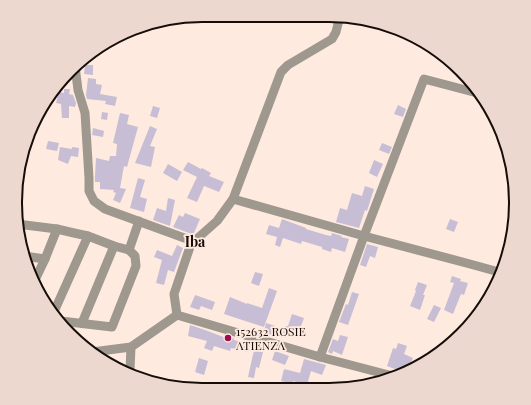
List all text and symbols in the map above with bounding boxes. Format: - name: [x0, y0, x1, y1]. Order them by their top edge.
- district label: Iba: [185, 232, 206, 251]
- place label: 152632 ROSIE ATIENZA: [235, 323, 306, 353]
- marker: 152632 ROSIE ATIENZA: [223, 333, 233, 343]

